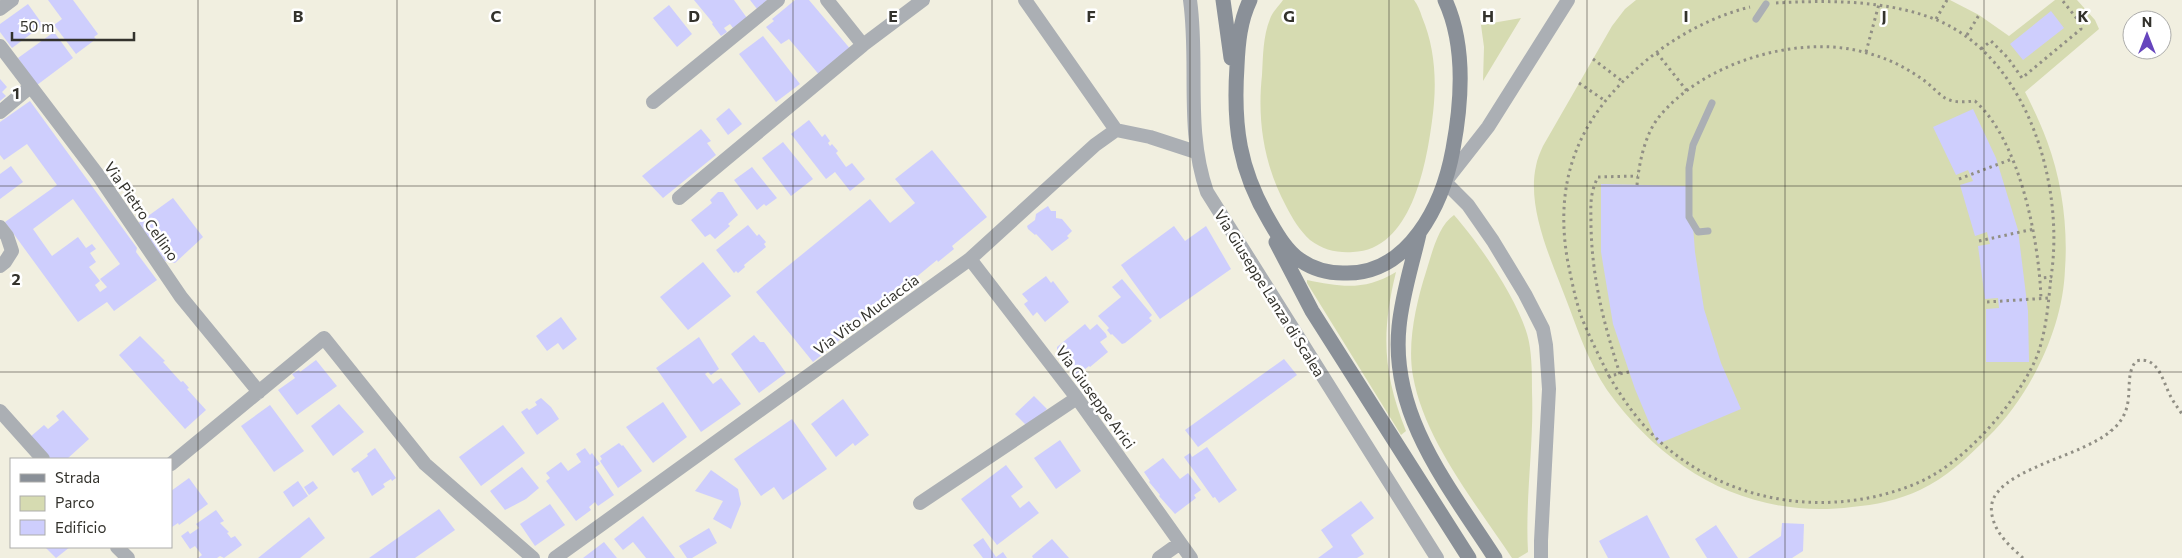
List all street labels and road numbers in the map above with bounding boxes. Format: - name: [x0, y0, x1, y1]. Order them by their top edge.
- street label: Via Pietro Cellino: [101, 158, 183, 264]
- street label: Via Giuseppe Lanza di Scalea: [1211, 206, 1329, 380]
- street label: Via Vito Muciaccia: [810, 270, 922, 358]
- street label: Via Giuseppe Arici: [1053, 342, 1139, 452]

